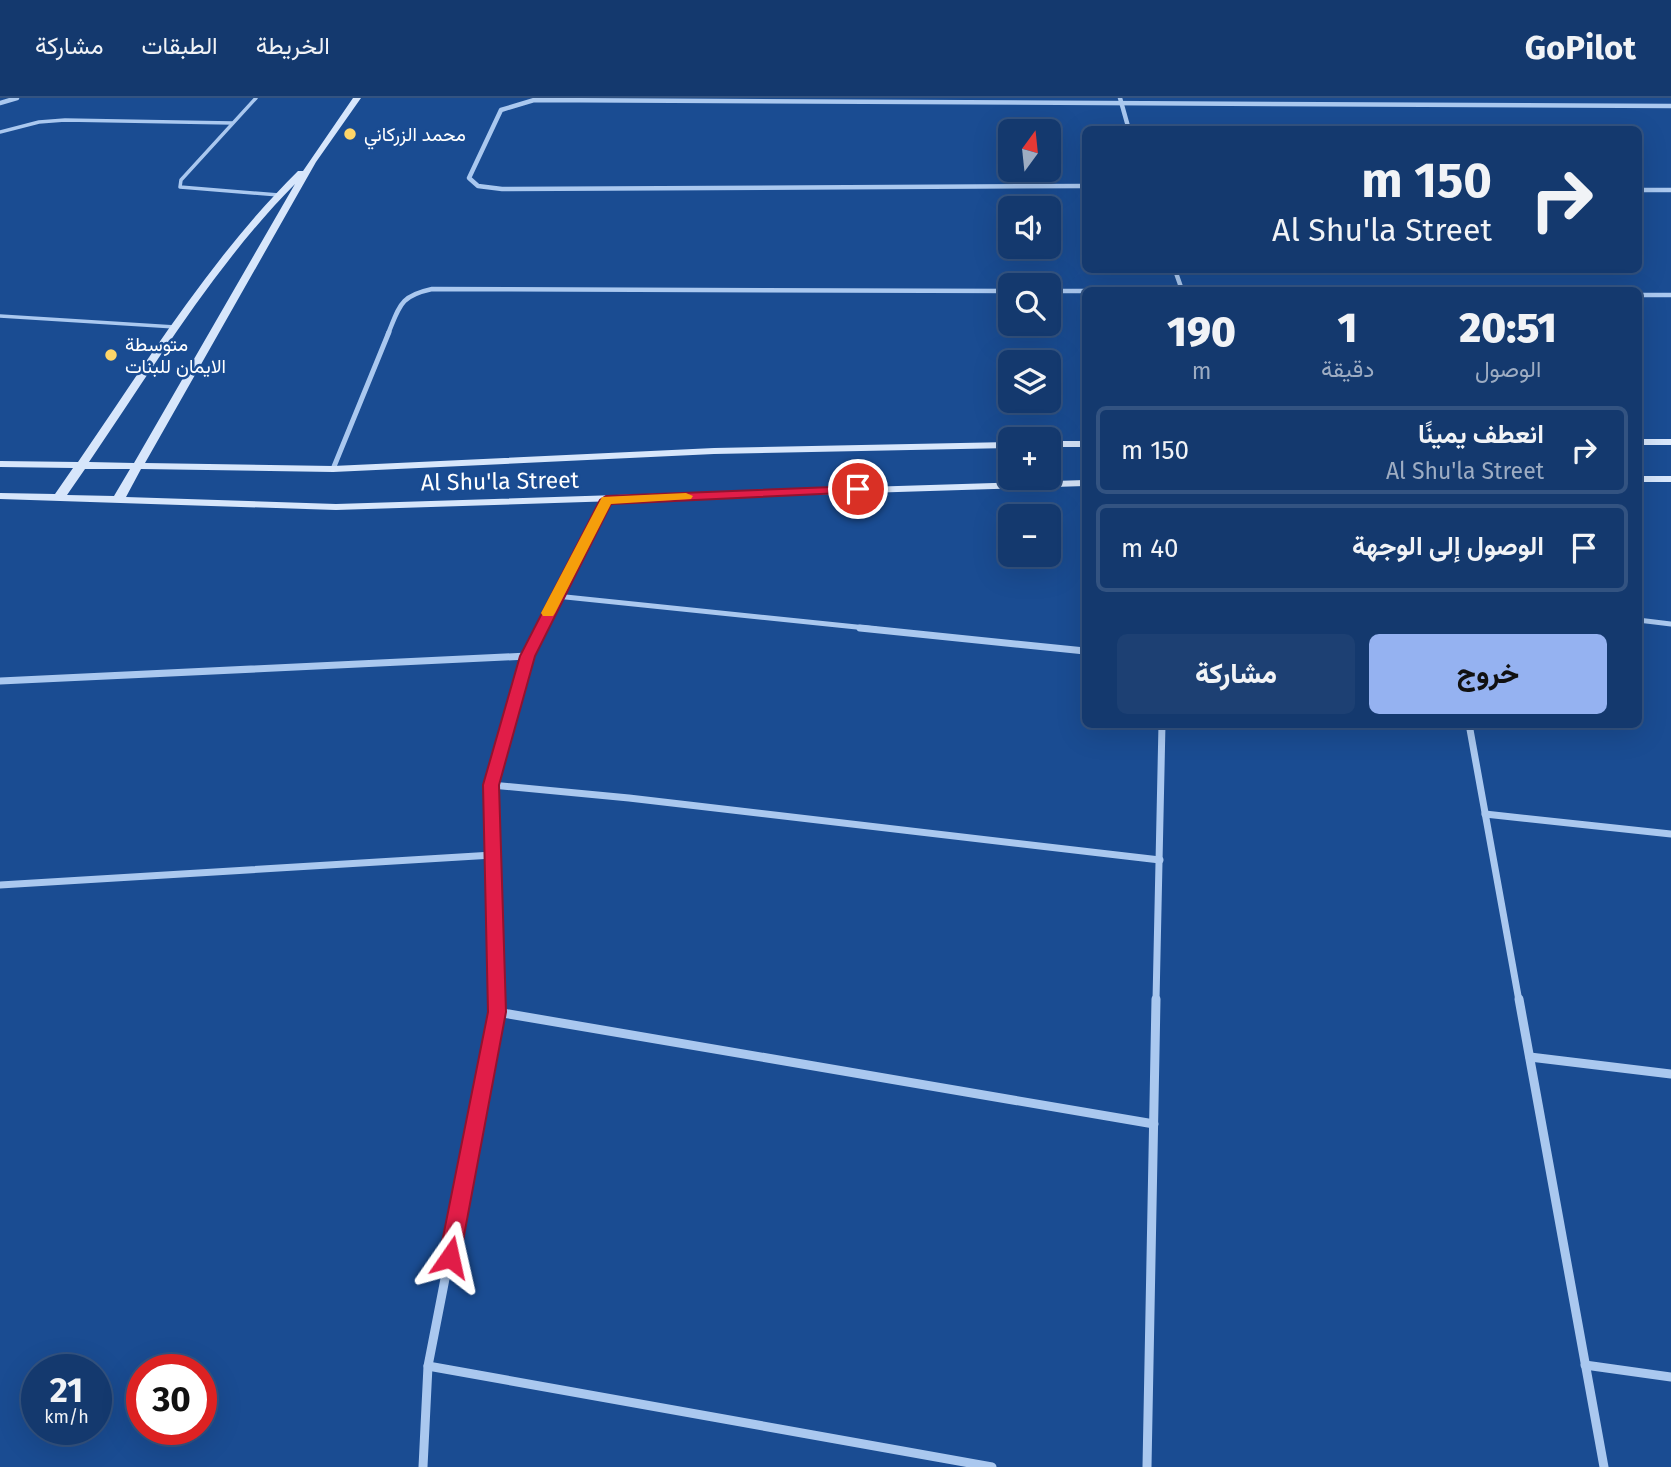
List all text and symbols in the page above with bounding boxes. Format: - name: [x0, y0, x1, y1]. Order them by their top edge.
- text: GoPilot: [1525, 28, 1636, 68]
- text: مشاركة: [35, 32, 103, 60]
- text: الطبقات: [141, 32, 218, 60]
- text: الخريطة: [256, 32, 330, 60]
- north arrow: [998, 119, 1060, 182]
- map controls: [998, 119, 1061, 567]
- place label: محمد الزركاني: [364, 123, 466, 150]
- marker: محمد الزركاني: [342, 126, 358, 142]
- text: 150 m: [1361, 151, 1492, 210]
- icon: right: [1516, 154, 1607, 245]
- button: sound: [998, 196, 1061, 259]
- text: Al Shu'la Street: [1272, 211, 1492, 249]
- button: search: [998, 273, 1061, 336]
- text: 1: [1338, 303, 1357, 353]
- text: 20:51: [1459, 303, 1557, 353]
- text: 190: [1167, 307, 1236, 357]
- place label: متوسطة الايمان للبنات: [125, 333, 226, 378]
- marker: متوسطة الايمان للبنات: [103, 347, 119, 363]
- button: layers: [998, 350, 1061, 413]
- text: دقيقة: [1321, 355, 1374, 383]
- text: الوصول: [1475, 355, 1541, 383]
- text: m: [1192, 357, 1211, 385]
- text: انعطف يمينًا: [1418, 419, 1544, 450]
- button: +: [998, 427, 1061, 490]
- icon: right: [1565, 431, 1603, 469]
- text: 150 m: [1121, 435, 1189, 466]
- text: Al Shu'la Street: [1386, 457, 1544, 485]
- pin: [828, 459, 888, 519]
- street label: Al Shu'la Street: [421, 466, 580, 496]
- icon: arrive: [839, 470, 877, 508]
- button: −: [998, 504, 1061, 567]
- icon: arrive: [1565, 529, 1603, 567]
- text: الوصول إلى الوجهة: [1352, 531, 1544, 562]
- text: 40 m: [1121, 533, 1179, 564]
- button: مشاركة: [1117, 634, 1355, 714]
- button: خروج: [1369, 634, 1607, 714]
- position arrow: [413, 1220, 487, 1294]
- speed limit sign: 30: [126, 1354, 217, 1445]
- text: 21: [50, 1369, 83, 1411]
- text: km/h: [44, 1406, 89, 1428]

